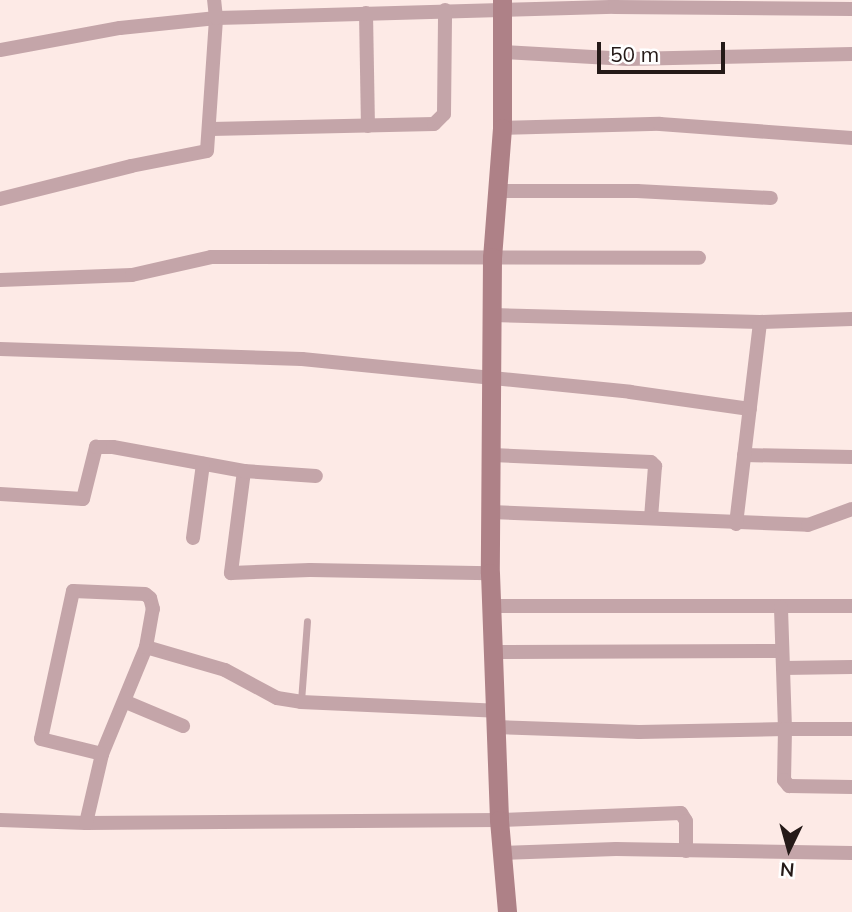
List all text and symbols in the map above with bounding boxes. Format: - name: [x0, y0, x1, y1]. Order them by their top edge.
- scale bar: [600, 28, 728, 72]
- text: 50 m: [610, 41, 659, 67]
- north arrow: [754, 814, 824, 884]
- text: N: [779, 857, 795, 883]

